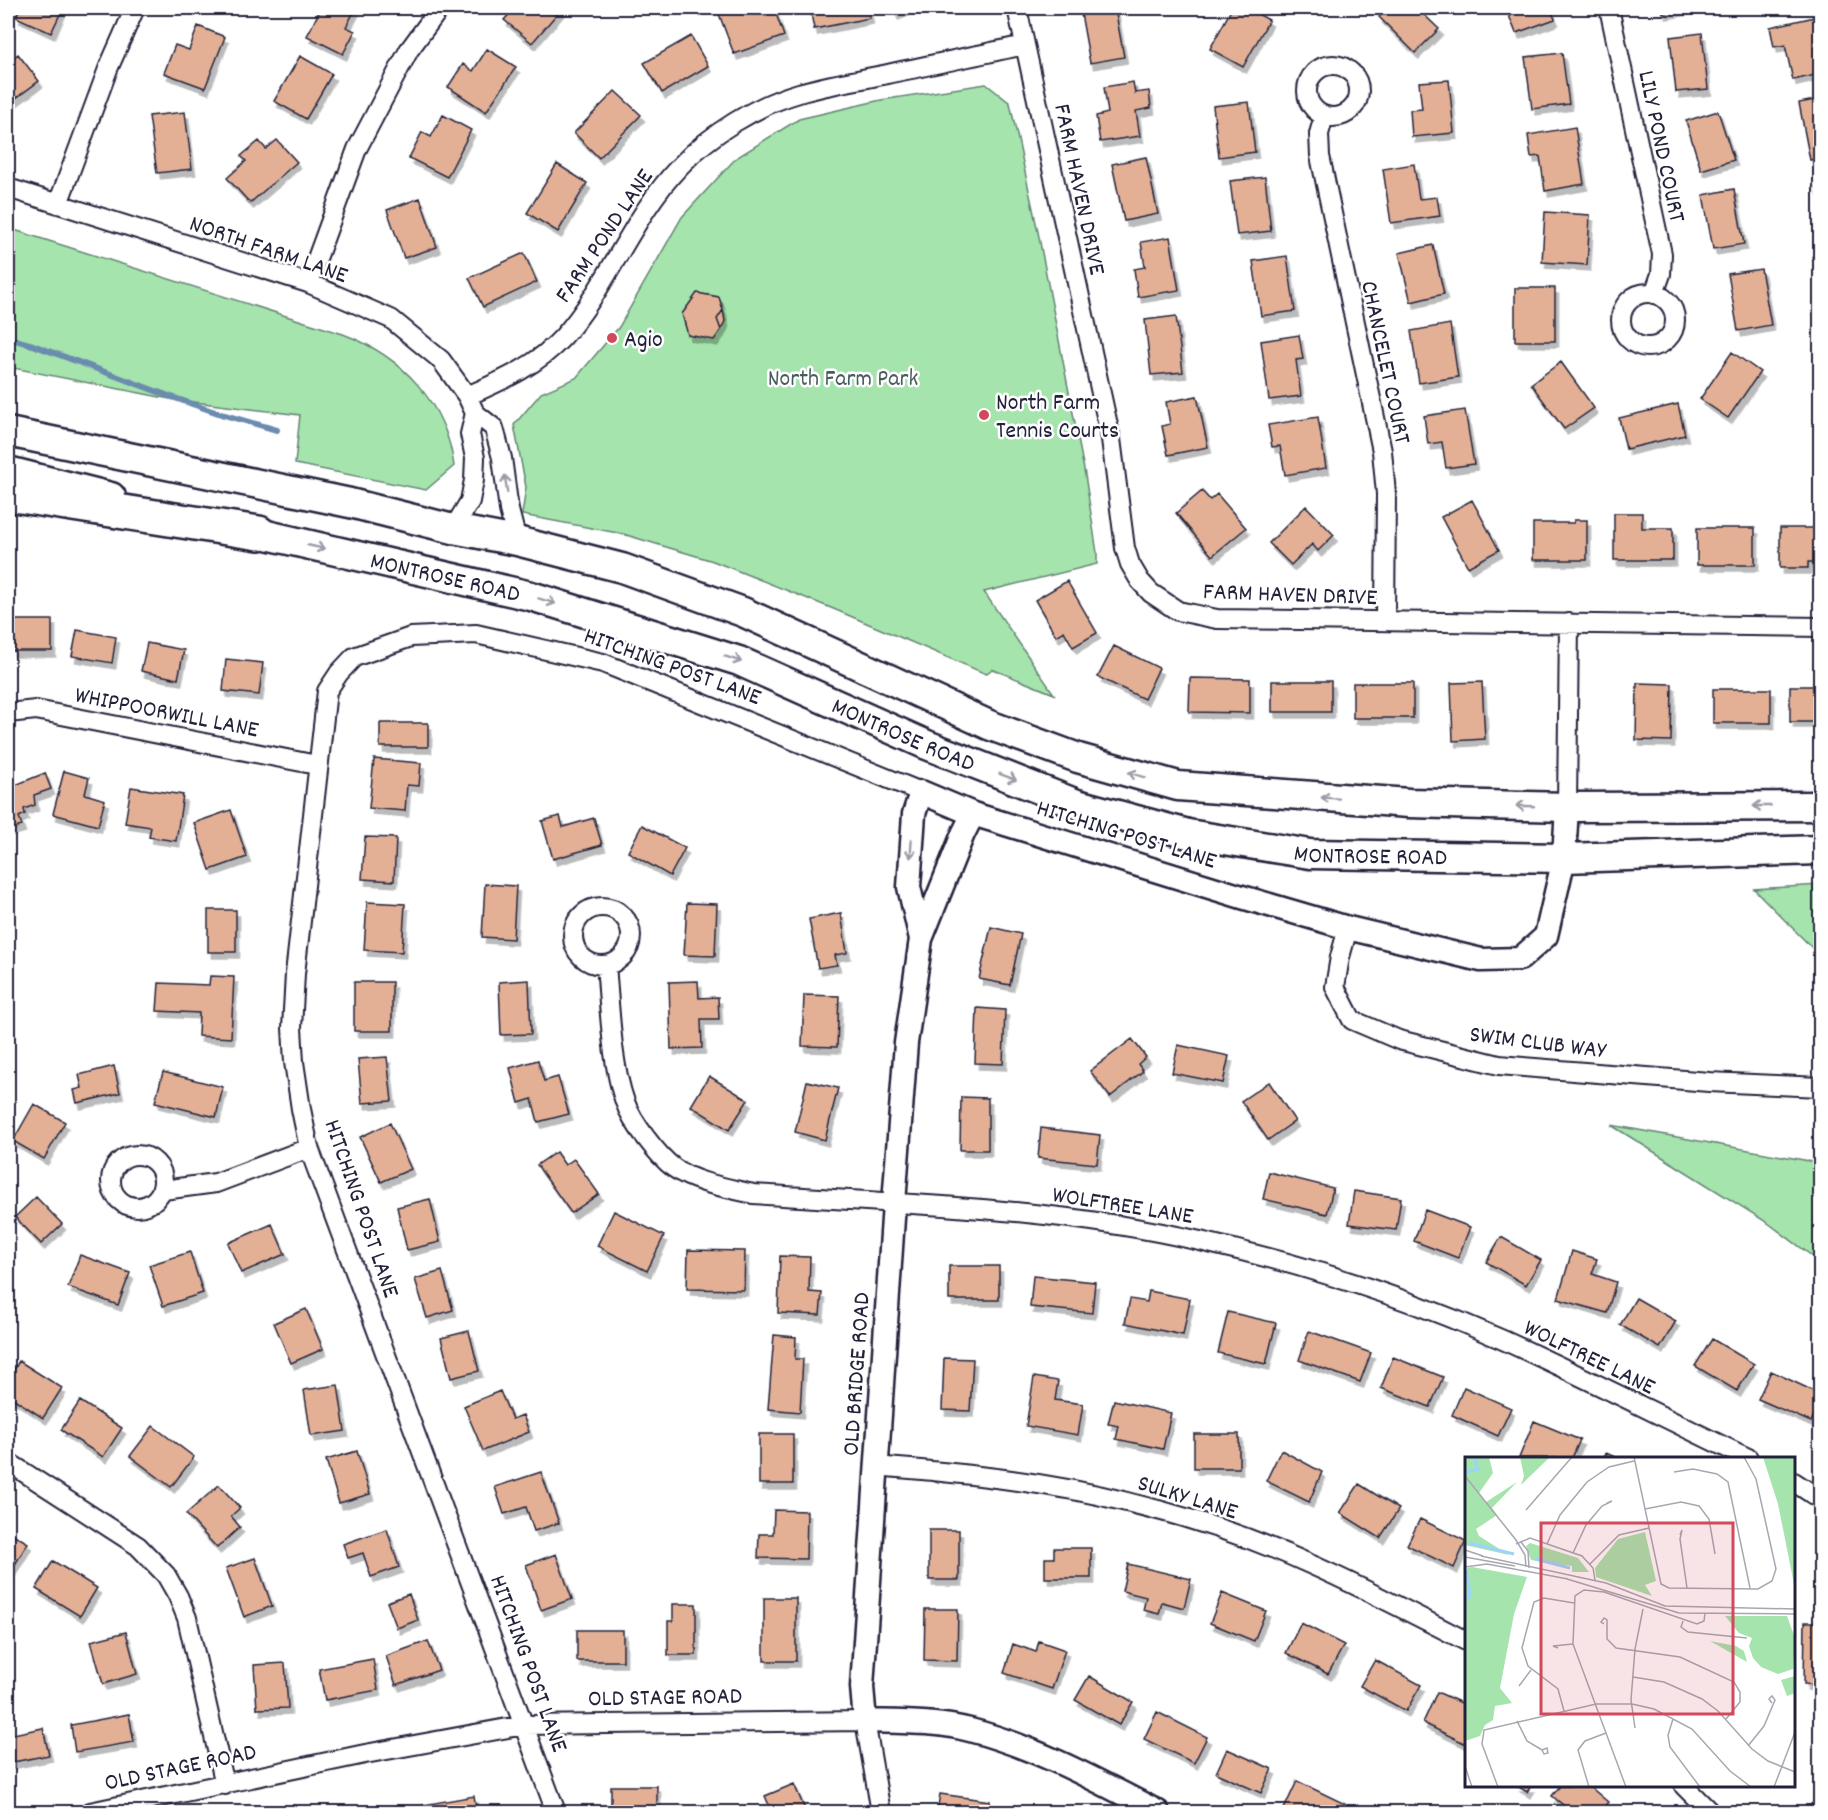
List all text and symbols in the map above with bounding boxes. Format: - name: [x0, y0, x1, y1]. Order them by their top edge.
- street label: LILY POND COURT: [1627, 68, 1693, 226]
- street label: FARM HAVEN DRIVE: [1043, 101, 1113, 278]
- street label: FARM POND LANE: [548, 163, 663, 310]
- street label: NORTH FARM LANE: [184, 208, 352, 294]
- street label: CHANCELET COURT: [1350, 278, 1418, 448]
- place label: Agio: [624, 324, 663, 358]
- marker: Agio: [605, 331, 619, 345]
- park label: North Farm Park: [768, 363, 918, 397]
- place label: North Farm Tennis Courts: [996, 387, 1119, 449]
- marker: North Farm Tennis Courts: [977, 408, 991, 422]
- one-way arrow: [500, 475, 511, 495]
- one-way arrow: [306, 541, 325, 553]
- street label: MONTROSE ROAD: [367, 545, 523, 613]
- street label: FARM HAVEN DRIVE: [1202, 576, 1378, 616]
- one-way arrow: [537, 596, 556, 607]
- street label: HITCHING POST LANE: [579, 620, 765, 716]
- one-way arrow: [723, 655, 741, 666]
- street label: WHIPPOORWILL LANE: [72, 679, 261, 748]
- street label: MONTROSE ROAD: [826, 691, 979, 782]
- one-way arrow: [1128, 769, 1147, 780]
- one-way arrow: [999, 772, 1017, 783]
- street label: HITCHING POST LANE: [1032, 792, 1220, 879]
- one-way arrow: [1321, 792, 1341, 803]
- one-way arrow: [1516, 800, 1536, 812]
- one-way arrow: [1753, 800, 1773, 812]
- street label: MONTROSE ROAD: [1291, 838, 1447, 876]
- one-way arrow: [906, 839, 917, 859]
- street label: SWIM CLUB WAY: [1468, 1019, 1609, 1069]
- street label: HITCHING POST LANE: [314, 1115, 407, 1303]
- street label: WOLFTREE LANE: [1050, 1179, 1196, 1235]
- street label: OLD BRIDGE ROAD: [835, 1291, 881, 1457]
- street label: WOLFTREE LANE: [1517, 1312, 1660, 1405]
- inset map: [1465, 1457, 1795, 1787]
- street label: SULKY LANE: [1133, 1468, 1241, 1530]
- street label: HITCHING POST LANE: [479, 1571, 575, 1758]
- street label: OLD STAGE ROAD: [588, 1681, 742, 1717]
- street label: OLD STAGE ROAD: [102, 1736, 260, 1802]

